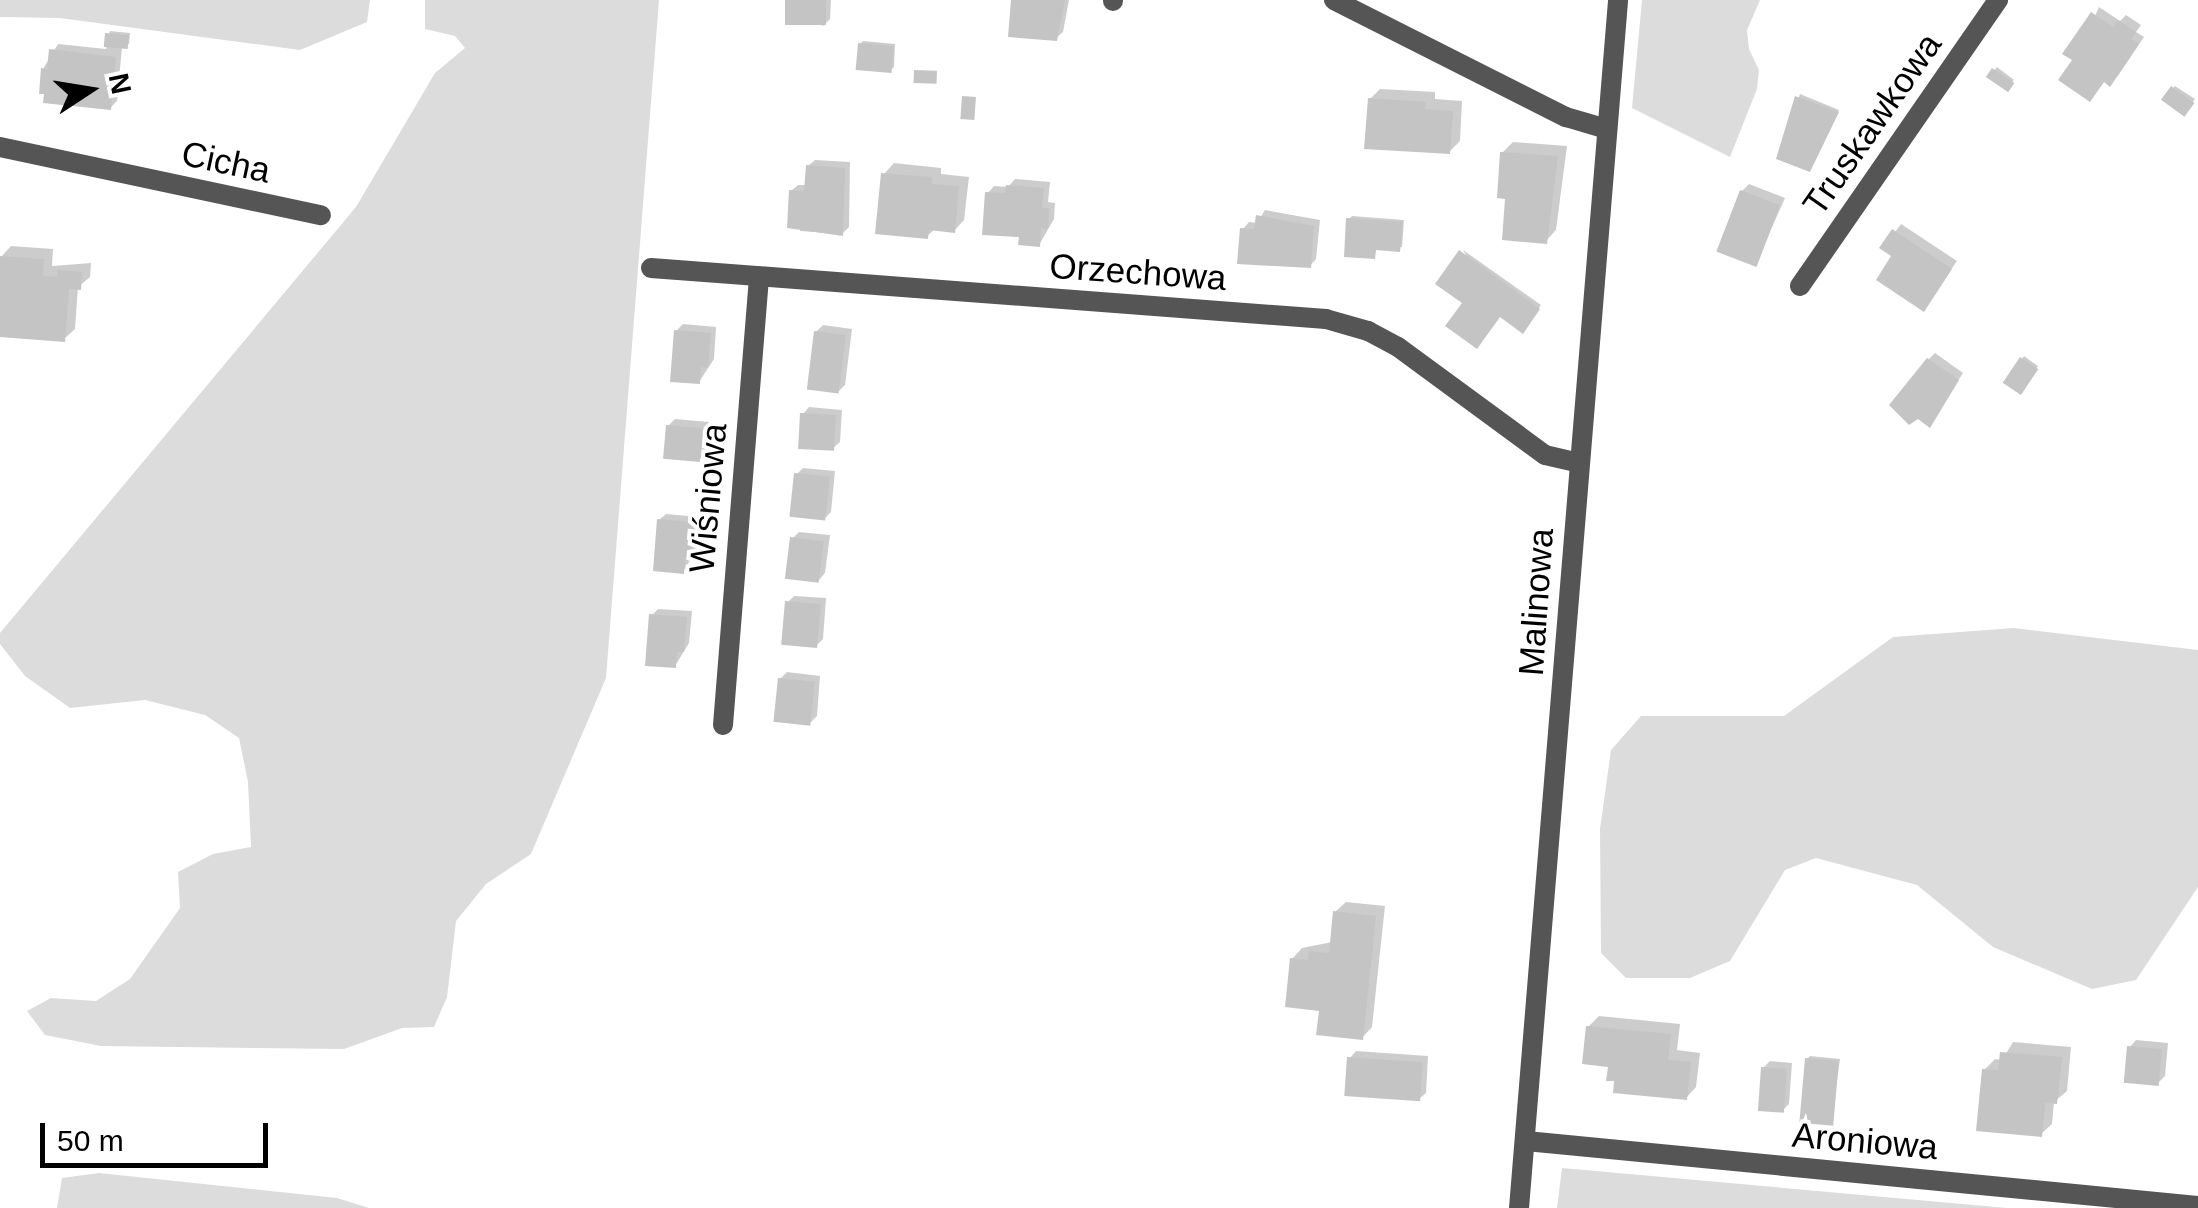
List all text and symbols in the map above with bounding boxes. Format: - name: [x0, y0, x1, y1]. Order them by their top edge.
- street label: Truskawkowa: [1794, 25, 1950, 223]
- north arrow: [40, 40, 140, 140]
- text: N: [103, 71, 137, 97]
- street label: Cicha: [178, 132, 274, 192]
- street label: Orzechowa: [1048, 245, 1228, 299]
- street label: Wiśniowa: [681, 422, 735, 574]
- street label: Malinowa: [1510, 527, 1562, 677]
- scale bar: [45, 1103, 272, 1165]
- street label: Aroniowa: [1790, 1114, 1940, 1168]
- text: 50 m: [57, 1124, 124, 1157]

